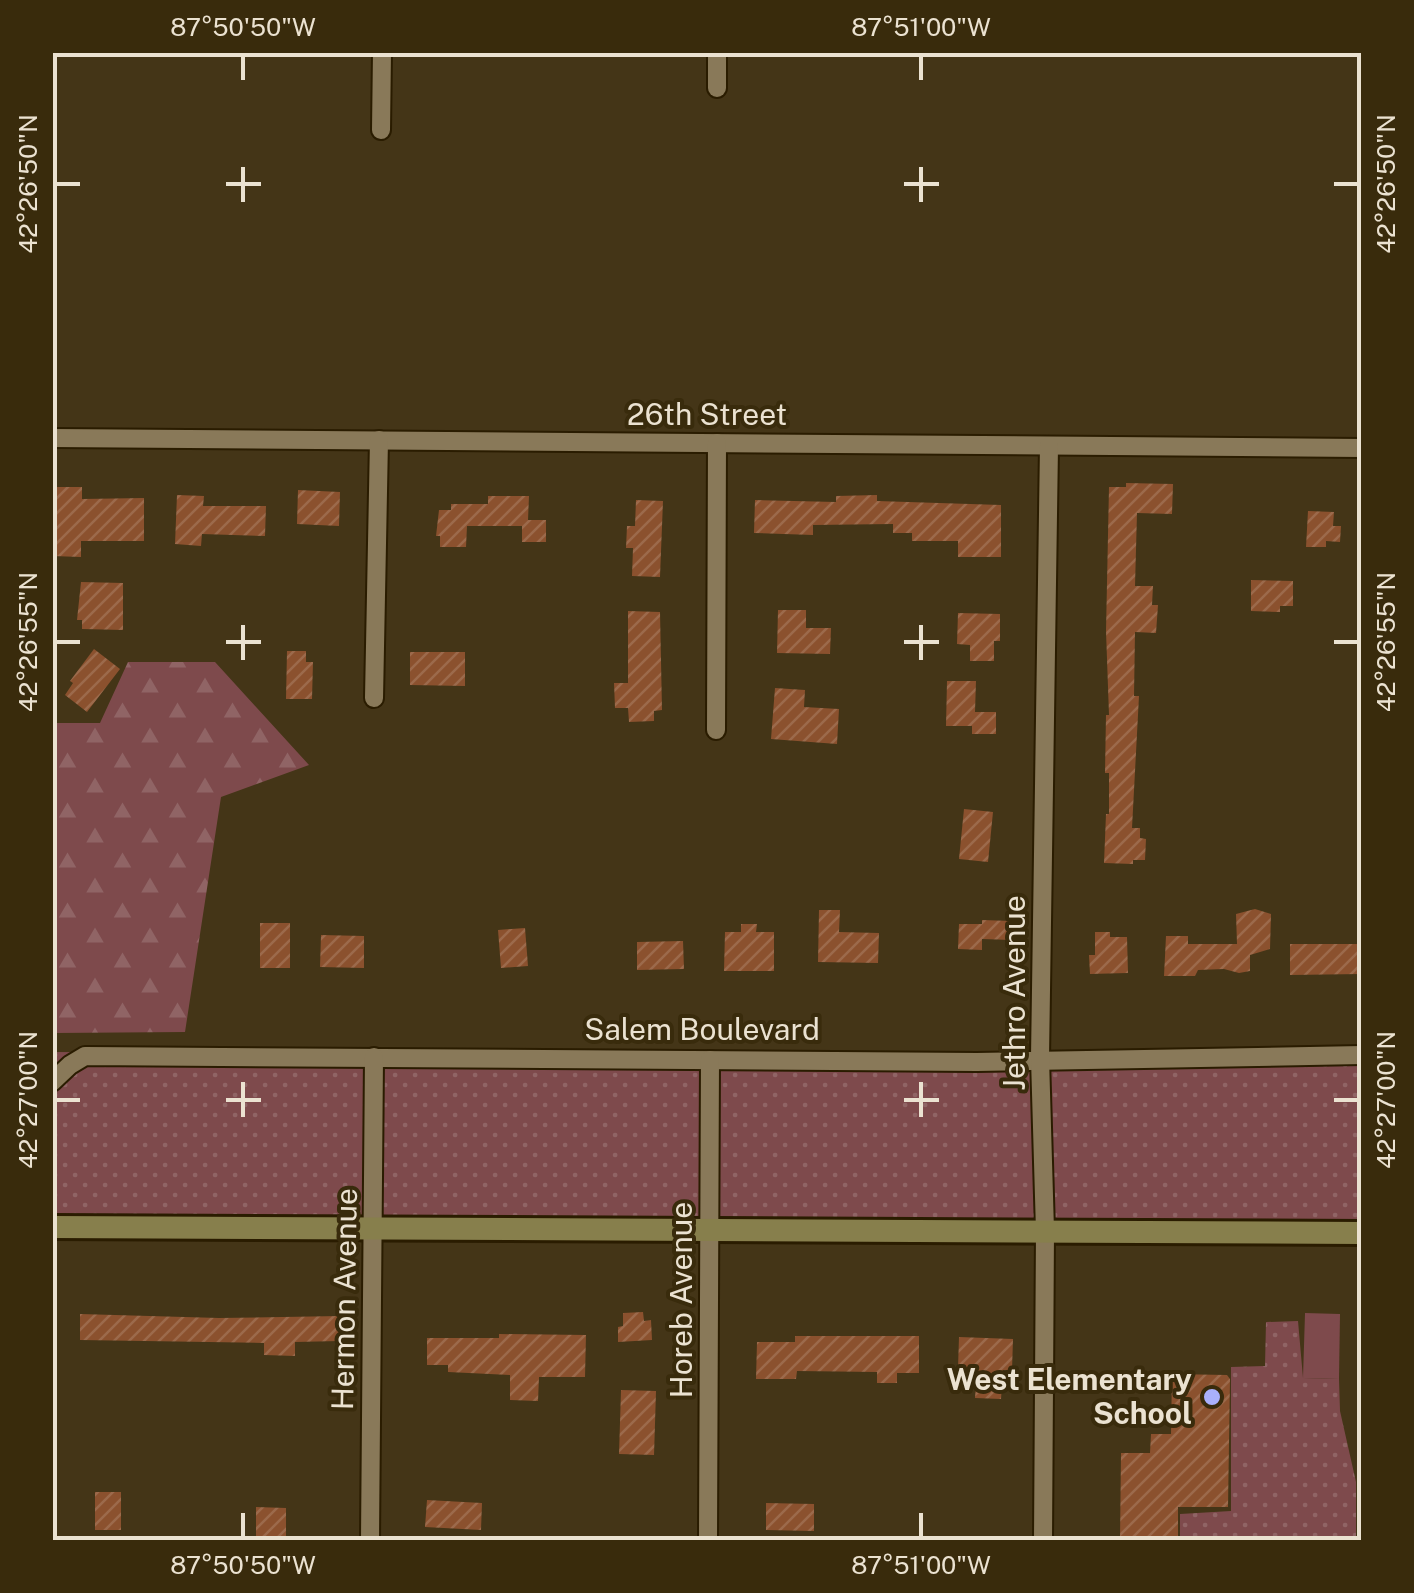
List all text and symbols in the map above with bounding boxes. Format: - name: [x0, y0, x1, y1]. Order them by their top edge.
- text: 87°50'50"W: [170, 12, 316, 42]
- text: 87°51'00"W: [851, 12, 991, 42]
- text: 42°26'50"N: [13, 114, 43, 254]
- text: 42°26'50"N: [1371, 114, 1401, 254]
- street label: 26th Street: [627, 396, 787, 432]
- text: 42°26'55"N: [13, 572, 43, 712]
- text: 42°26'55"N: [1371, 572, 1401, 712]
- street label: Jethro Avenue: [996, 895, 1032, 1091]
- street label: Salem Boulevard: [584, 1011, 820, 1047]
- text: 42°27'00"N: [13, 1031, 43, 1169]
- text: 42°27'00"N: [1371, 1031, 1401, 1169]
- street label: Hermon Avenue: [324, 1188, 364, 1410]
- street label: Horeb Avenue: [663, 1202, 699, 1398]
- place label: West Elementary School: [947, 1361, 1192, 1431]
- marker: West Elementary School: [1201, 1386, 1223, 1408]
- text: 87°50'50"W: [170, 1550, 316, 1580]
- text: 87°51'00"W: [851, 1550, 991, 1580]

